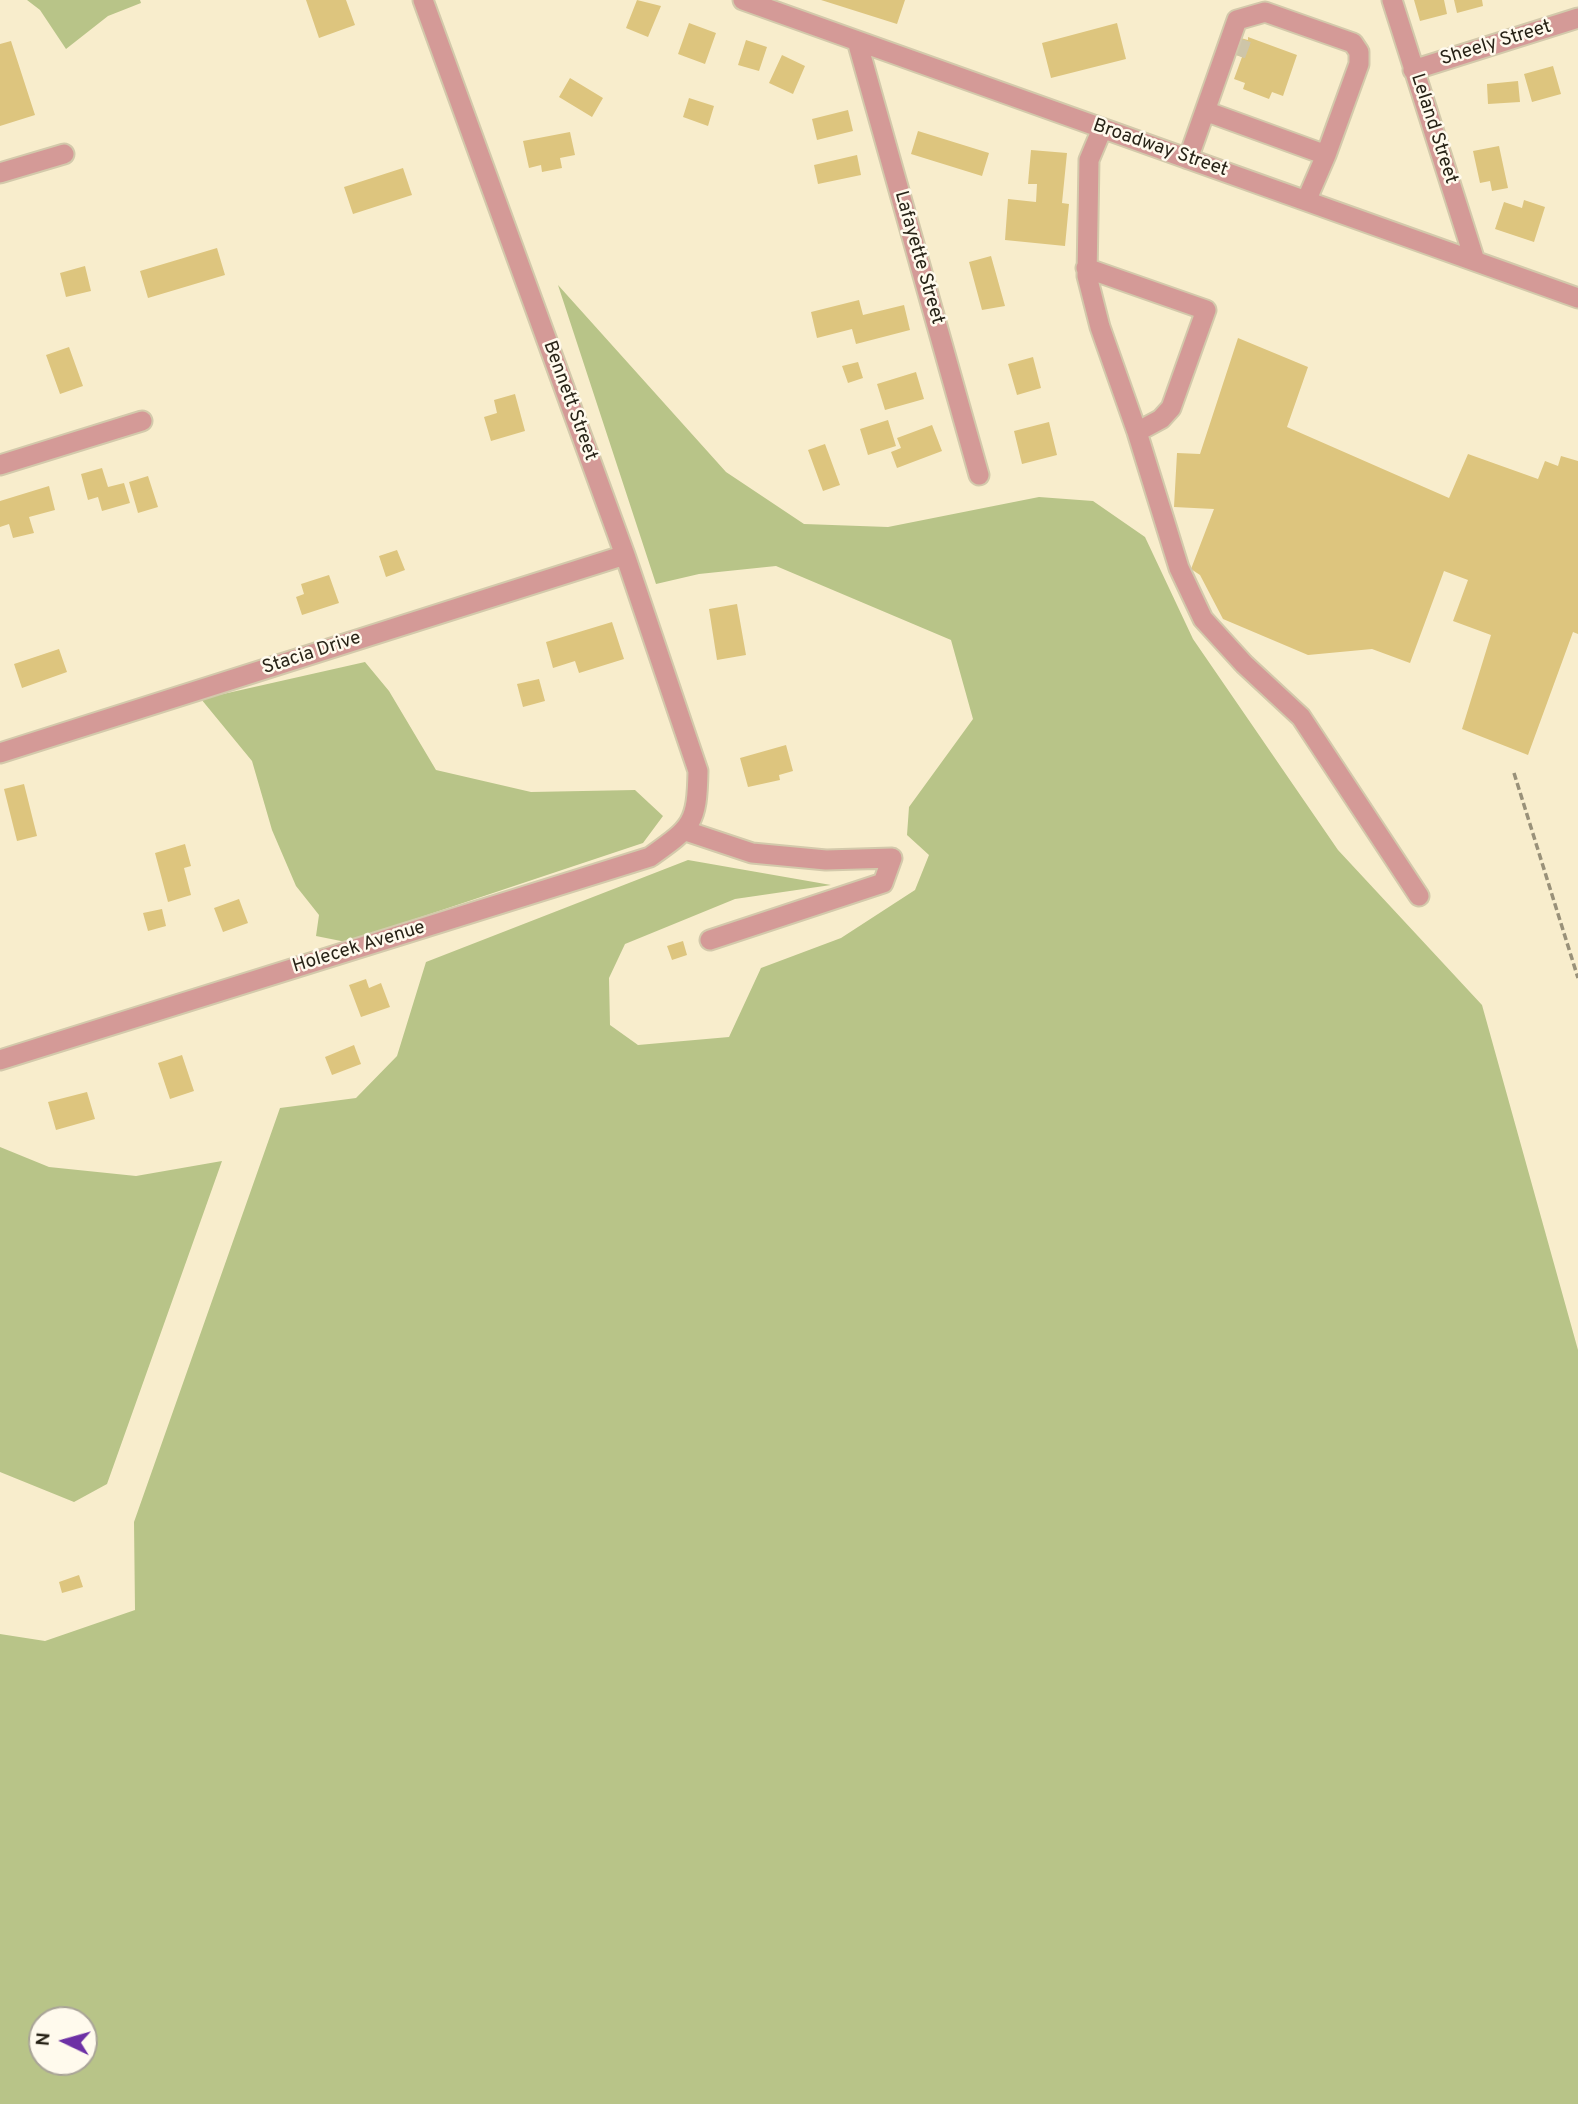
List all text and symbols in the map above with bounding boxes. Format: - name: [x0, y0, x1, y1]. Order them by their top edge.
- street label: Sheely Street: [1438, 16, 1554, 72]
- street label: Leland Street: [1404, 71, 1462, 187]
- street label: Broadway Street: [1089, 115, 1231, 183]
- street label: Lafayette Street: [888, 189, 948, 327]
- street label: Bennett Street: [537, 338, 601, 464]
- street label: Stacia Drive: [260, 627, 364, 681]
- street label: Holecek Avenue: [290, 917, 428, 979]
- north arrow: [28, 2006, 98, 2076]
- text: N: [32, 2031, 57, 2047]

